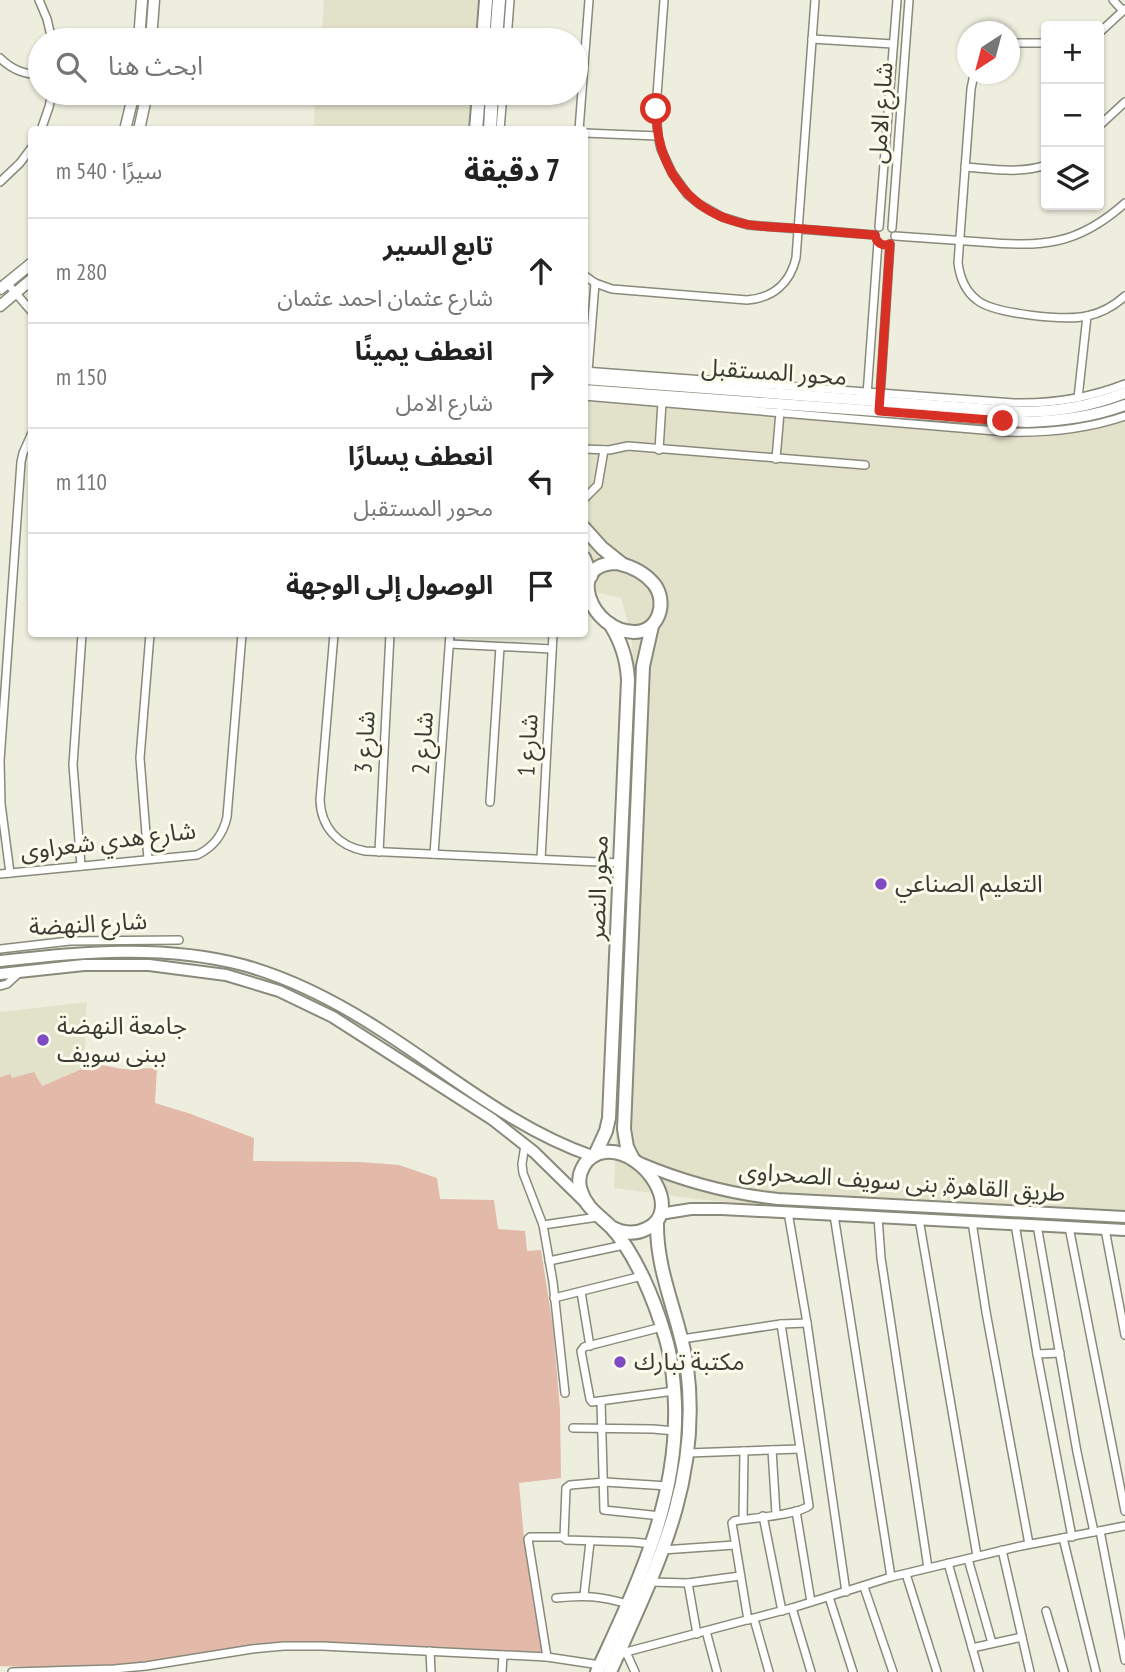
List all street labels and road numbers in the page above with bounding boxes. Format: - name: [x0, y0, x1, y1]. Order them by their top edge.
- street label: شارع الامل: [861, 61, 902, 165]
- street label: محور المستقبل: [700, 351, 848, 392]
- street label: شارع 3: [347, 710, 384, 774]
- street label: شارع 2: [405, 711, 442, 775]
- street label: شارع 1: [510, 713, 547, 777]
- street label: شارع هدي شعراوى: [18, 814, 198, 870]
- street label: محور النصر: [580, 835, 615, 942]
- street label: شارع النهضة: [28, 905, 148, 944]
- street label: طريق القاهرة, بنى سويف الصحراوى: [738, 1155, 1066, 1208]

